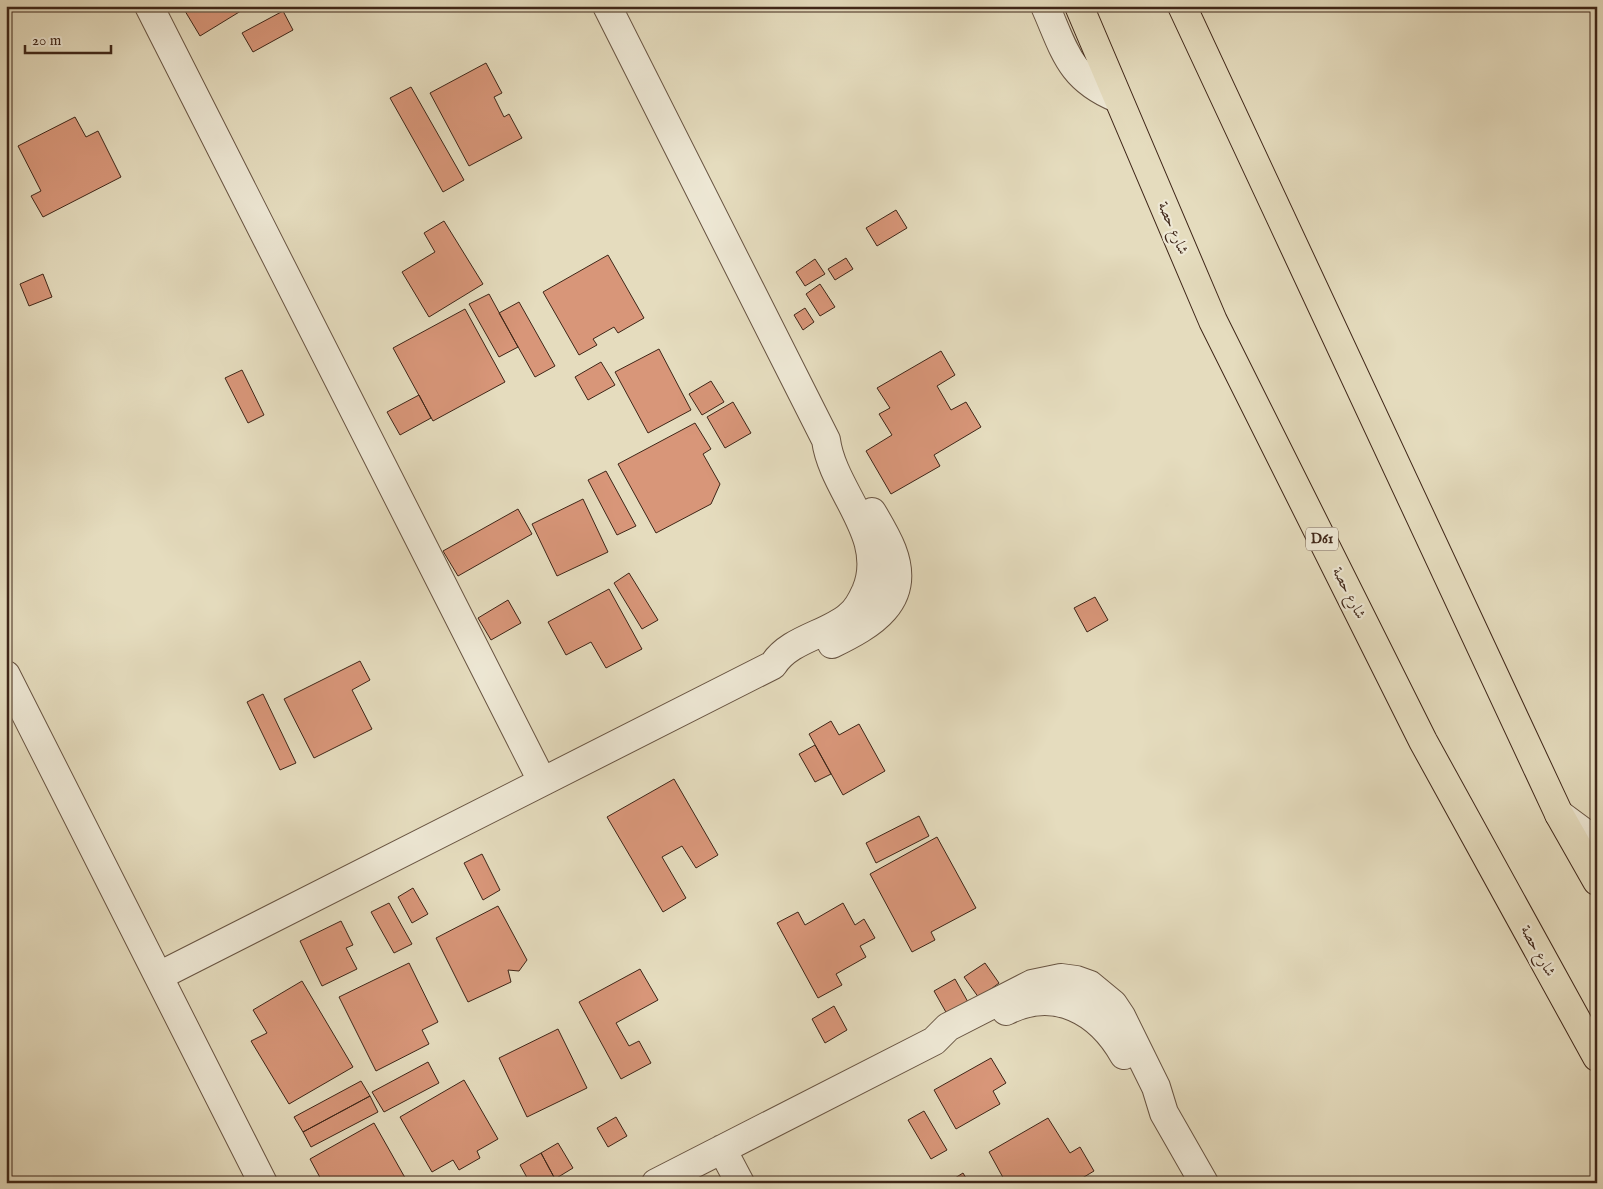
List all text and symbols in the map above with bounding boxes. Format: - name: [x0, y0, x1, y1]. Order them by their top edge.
- scale bar: [25, 22, 111, 54]
- text: 20 m: [32, 31, 62, 50]
- street label: شارع حصة: [1151, 199, 1193, 259]
- road number: D61: [1306, 528, 1338, 550]
- street label: شارع حصة: [1325, 564, 1370, 623]
- street label: شارع حصة: [1514, 922, 1560, 981]

